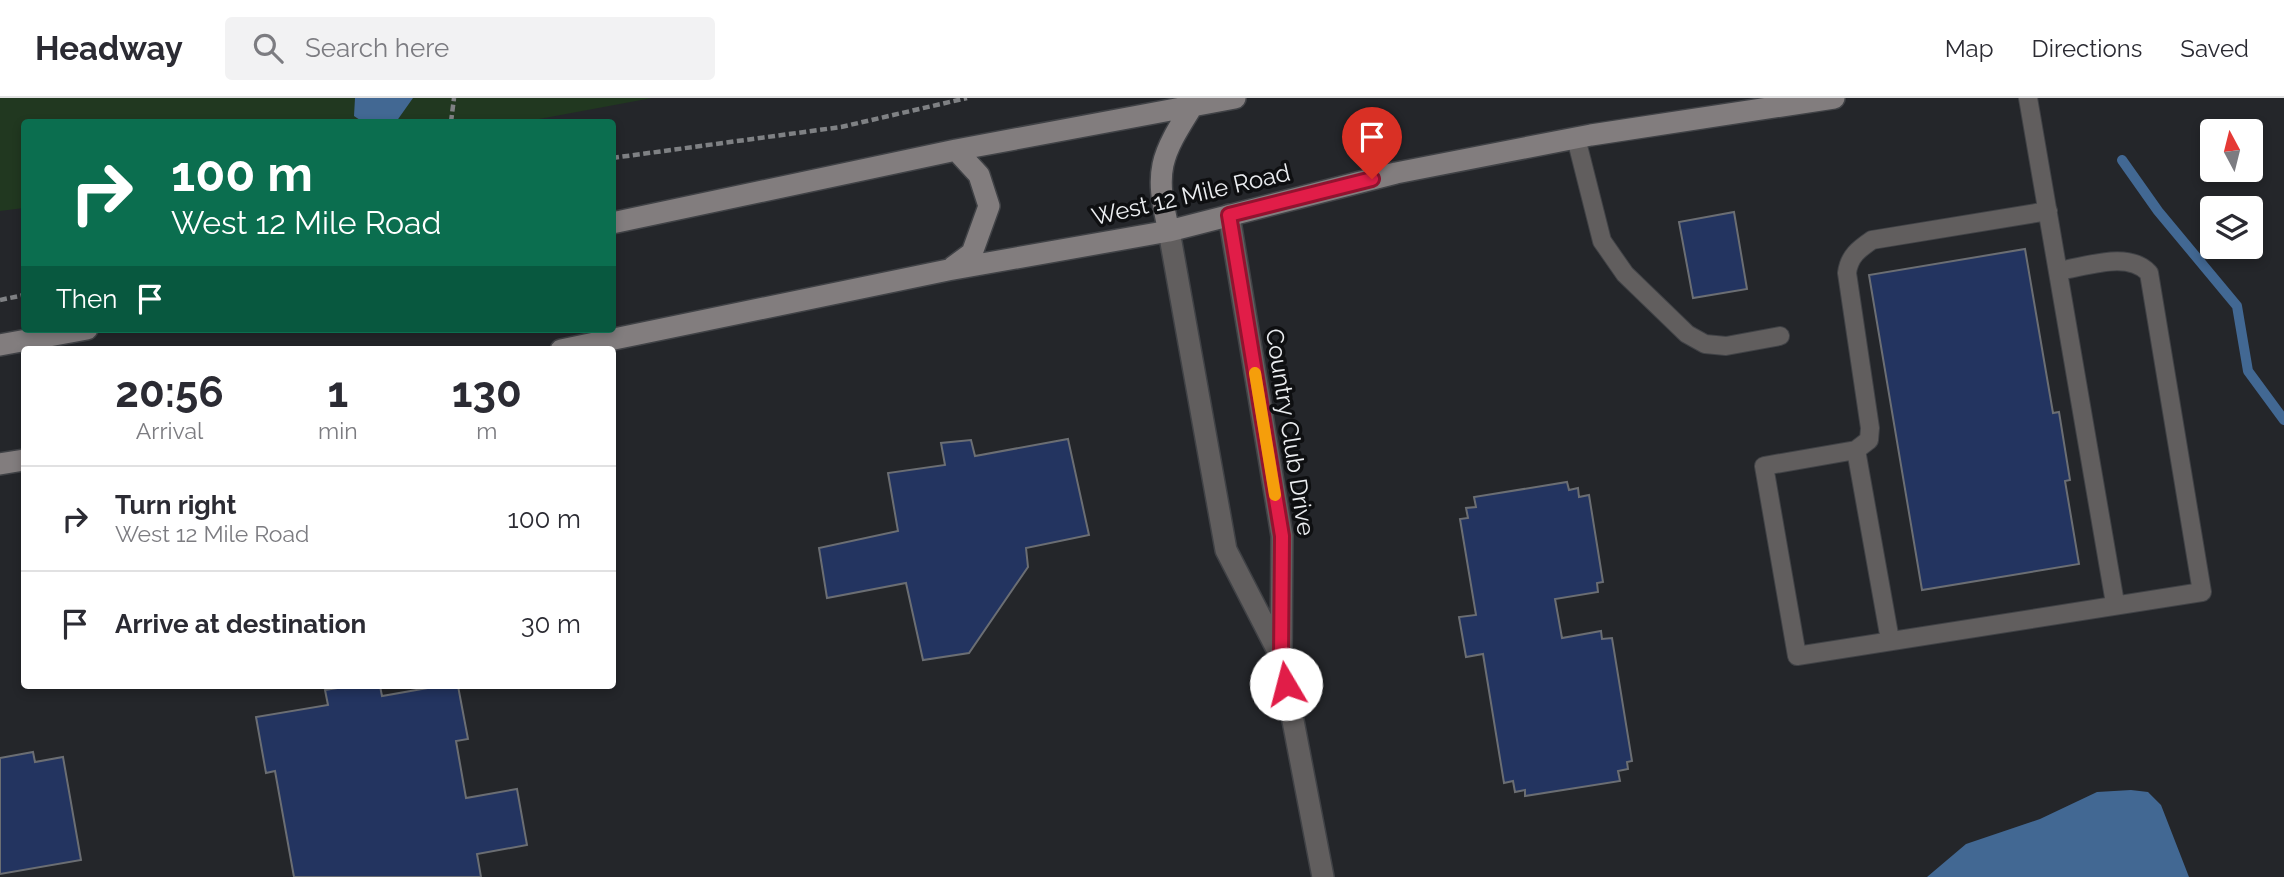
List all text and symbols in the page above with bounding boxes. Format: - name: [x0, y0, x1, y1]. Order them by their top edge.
- search box: [225, 17, 715, 80]
- text: Headway: [35, 29, 183, 68]
- icon: search: [249, 29, 287, 67]
- text: Search here: [305, 33, 449, 63]
- text: Map: [1945, 34, 1994, 63]
- text: Directions: [2032, 34, 2142, 63]
- text: Saved: [2180, 34, 2249, 63]
- pin: [1342, 107, 1402, 179]
- icon: arrive: [1353, 118, 1391, 156]
- north arrow: [2200, 119, 2263, 182]
- map controls: [2200, 119, 2263, 259]
- text: 100 m: [171, 145, 313, 202]
- icon: right: [56, 147, 147, 238]
- street label: West 12 Mile Road: [1089, 158, 1293, 231]
- button: layers: [2200, 196, 2263, 259]
- text: West 12 Mile Road: [171, 204, 441, 241]
- icon: arrive: [131, 280, 169, 318]
- text: Then: [56, 284, 117, 314]
- street label: Country Club Drive: [1260, 326, 1321, 538]
- text: 20:56: [115, 368, 224, 417]
- text: 1: [327, 368, 348, 417]
- text: 130: [452, 368, 522, 417]
- text: Arrival: [136, 417, 203, 444]
- text: min: [318, 417, 358, 444]
- text: m: [476, 417, 497, 444]
- text: Turn right: [115, 490, 236, 520]
- icon: right: [56, 500, 94, 538]
- text: 100 m: [508, 504, 581, 534]
- text: West 12 Mile Road: [115, 520, 309, 547]
- icon: arrive: [56, 605, 94, 643]
- text: Arrive at destination: [115, 609, 366, 639]
- text: 30 m: [521, 609, 581, 639]
- position arrow: [1249, 647, 1323, 721]

